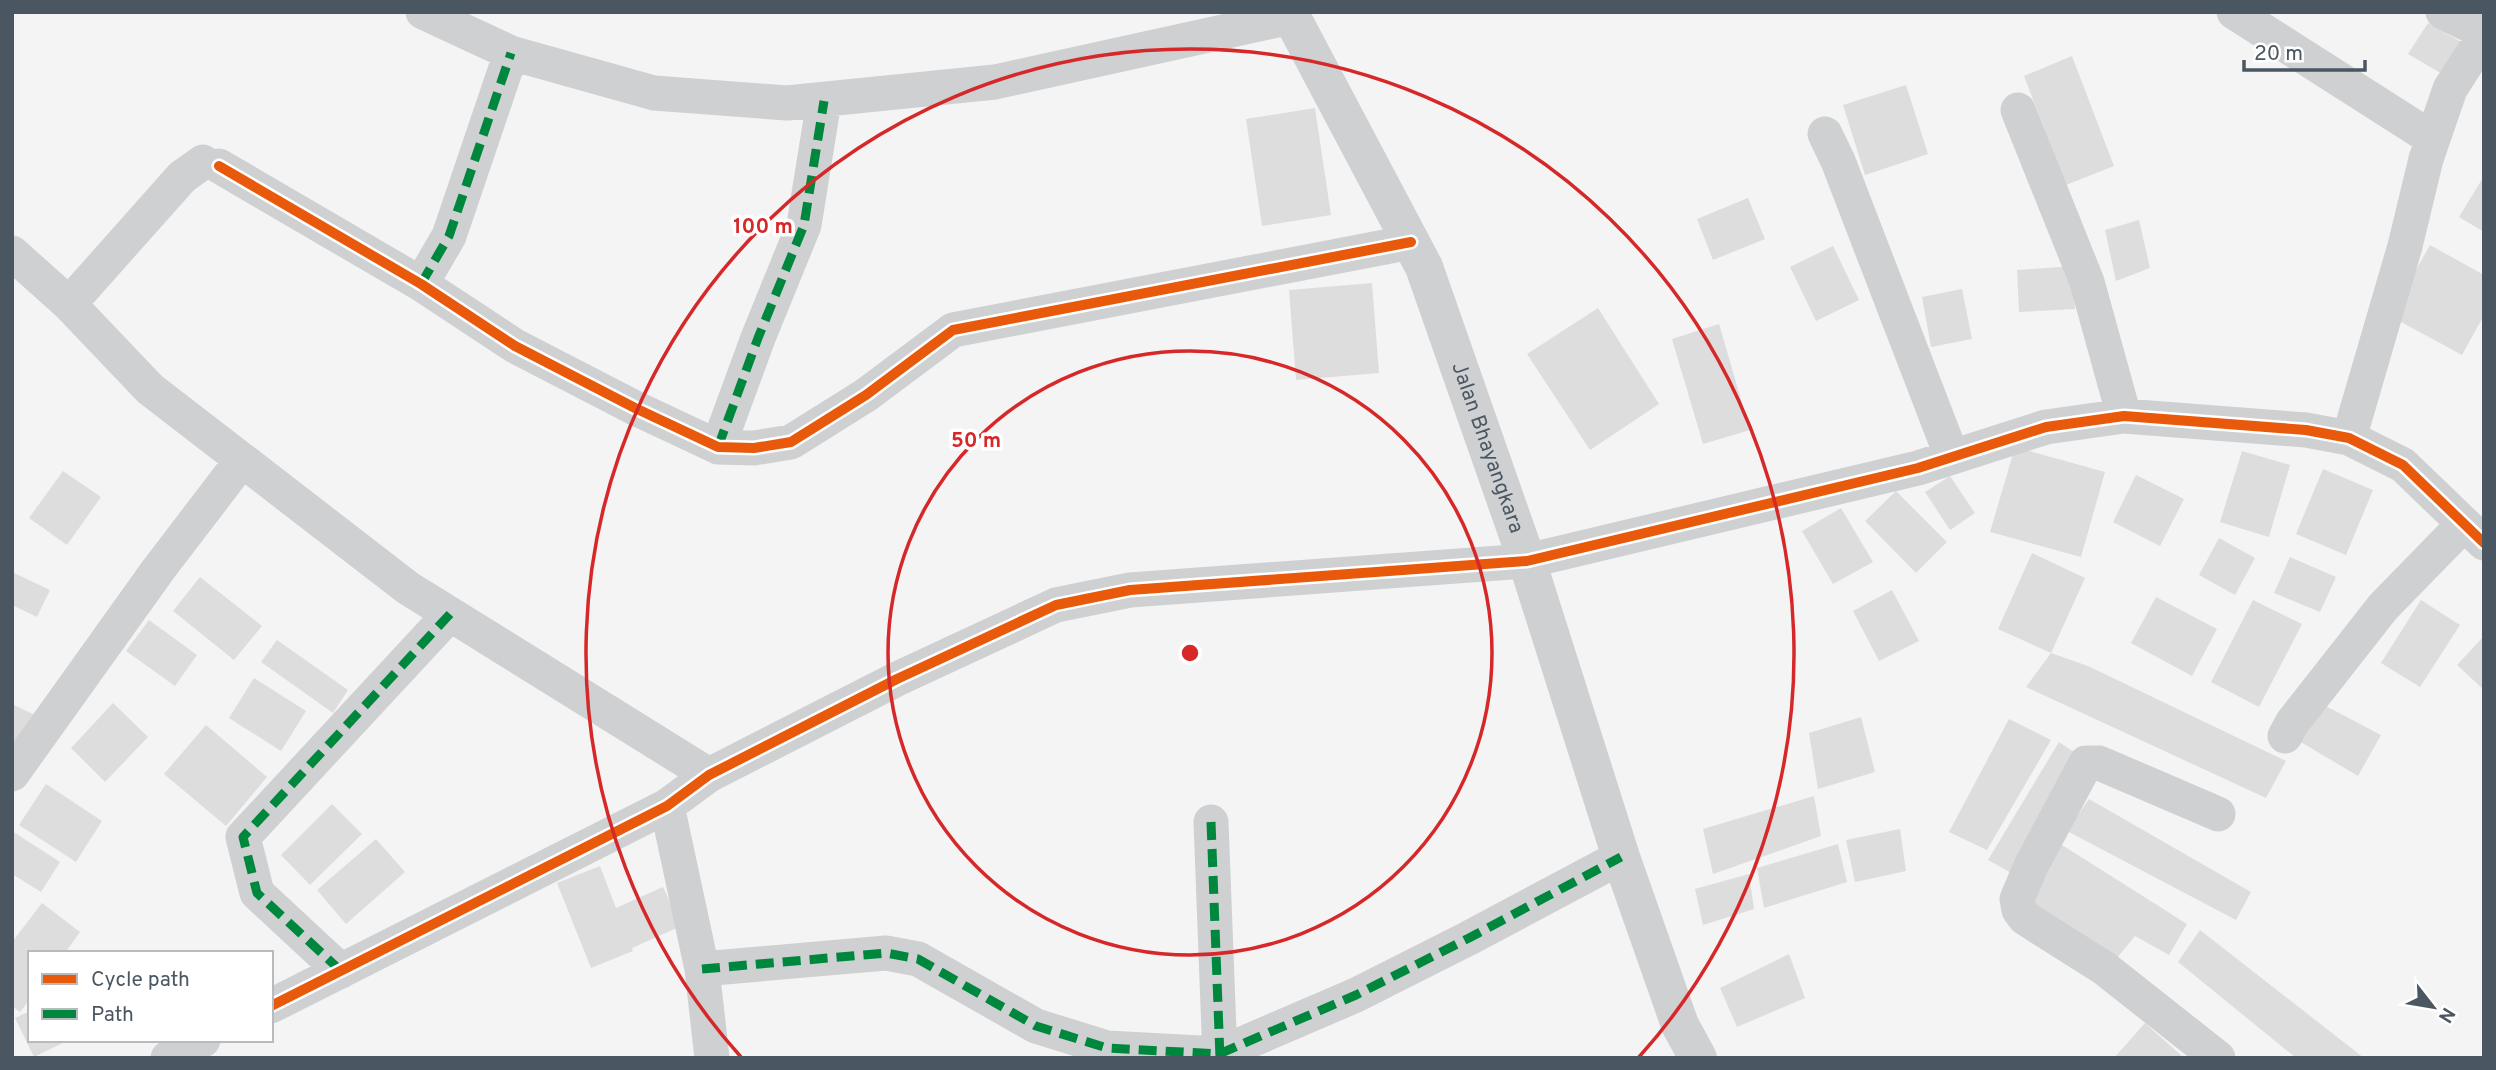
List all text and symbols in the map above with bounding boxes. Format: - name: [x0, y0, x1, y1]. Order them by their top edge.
- scale bar: [2244, 28, 2365, 72]
- text: 20 m: [2254, 41, 2303, 68]
- text: 100 m: [733, 214, 793, 241]
- street label: Jalan Bhayangkara: [1445, 358, 1530, 537]
- text: 50 m: [951, 428, 1001, 455]
- centre of rings: [1178, 641, 1202, 665]
- legend: [28, 951, 273, 1042]
- text: Cycle path: [91, 967, 190, 994]
- north arrow: [2398, 972, 2468, 1042]
- text: Path: [91, 1002, 134, 1029]
- text: N: [2432, 1003, 2460, 1027]

